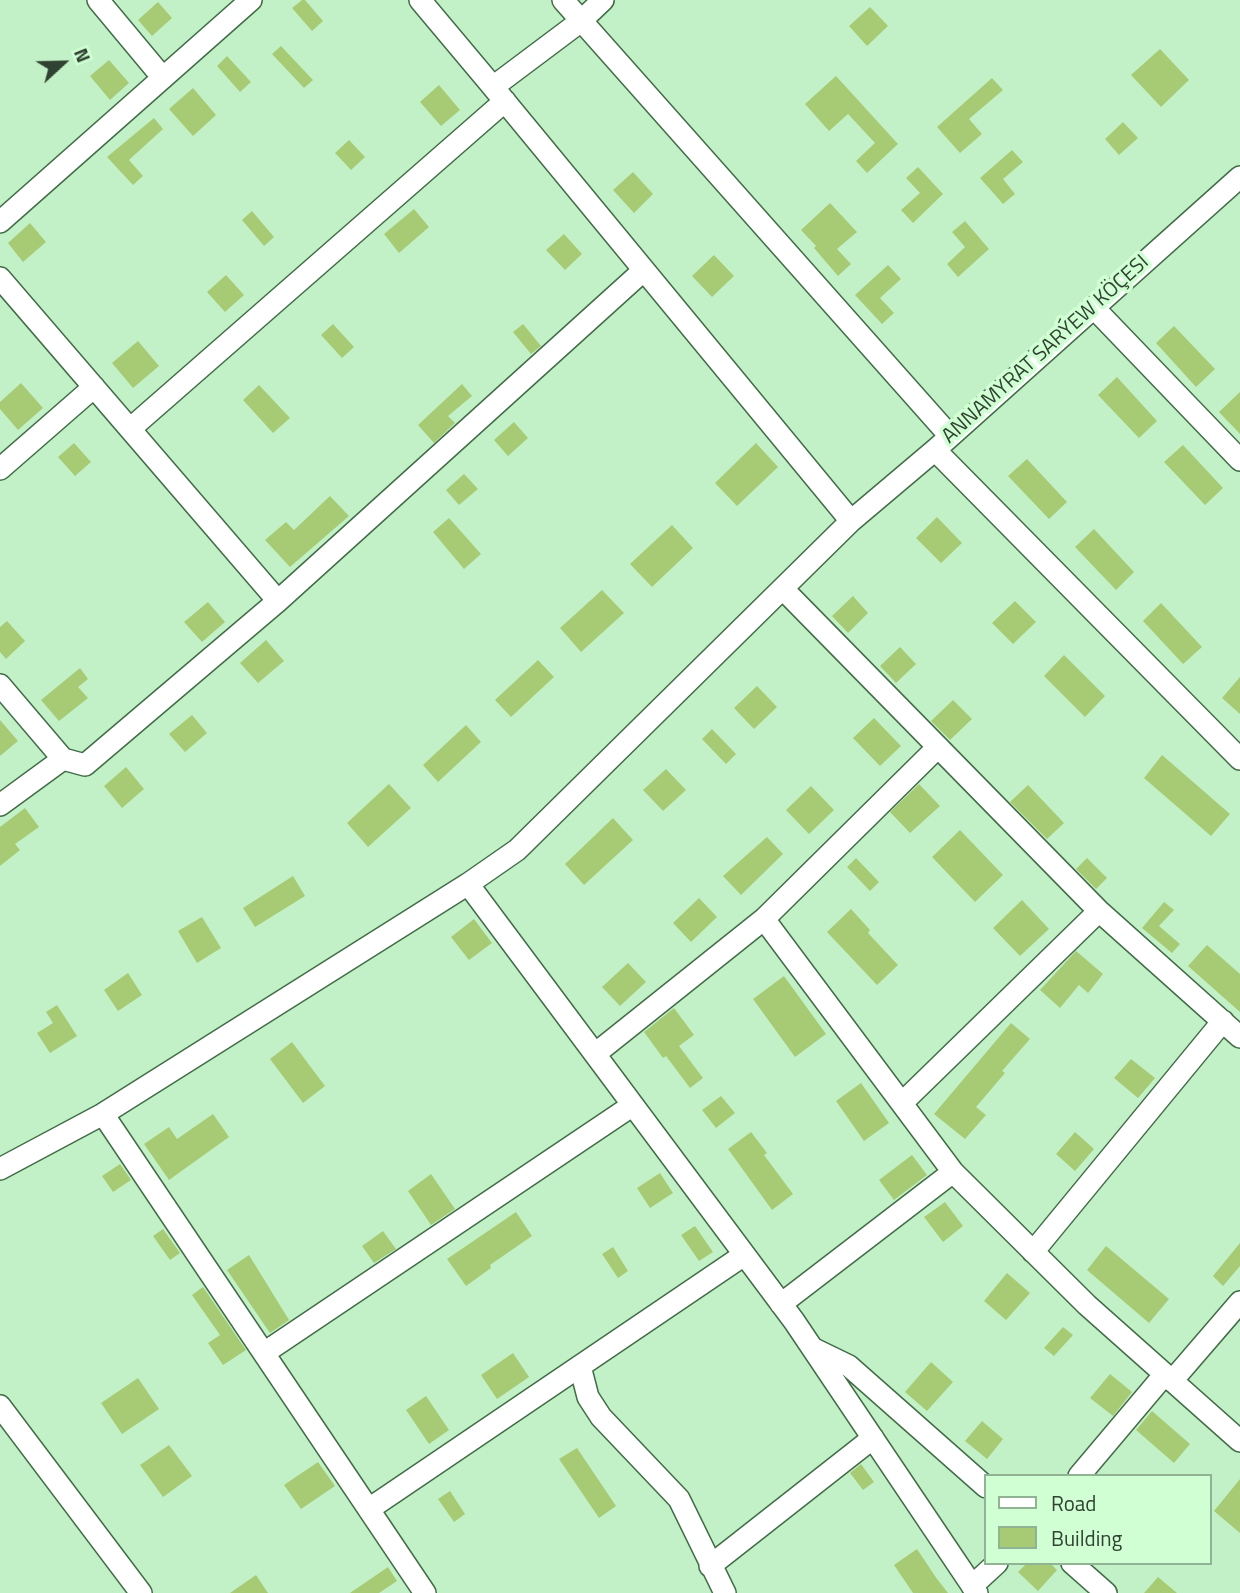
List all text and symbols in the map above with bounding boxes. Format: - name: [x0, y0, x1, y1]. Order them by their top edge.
- north arrow: [28, 28, 98, 98]
- text: N: [67, 43, 99, 66]
- street label: ANNAMYRAT SARÝEW KÖÇESI: [937, 250, 1155, 450]
- legend: [984, 1474, 1212, 1565]
- text: Road: [1051, 1487, 1096, 1519]
- text: Building: [1051, 1522, 1122, 1554]

